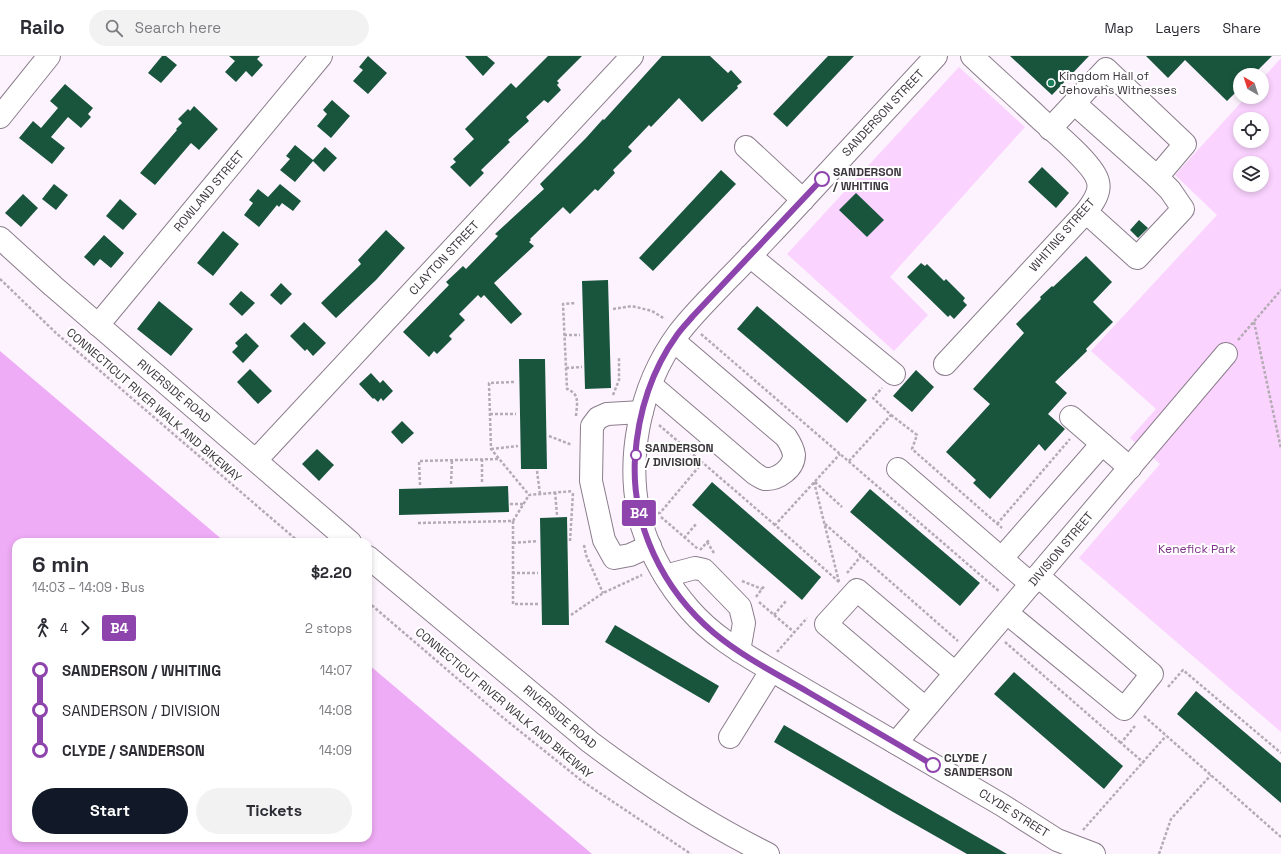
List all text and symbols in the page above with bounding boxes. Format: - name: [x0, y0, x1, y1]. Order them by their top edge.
- search box: [89, 10, 369, 46]
- text: Railo: [20, 15, 65, 40]
- icon: search: [103, 17, 125, 39]
- text: Search here: [135, 18, 221, 37]
- text: Map: [1104, 19, 1134, 37]
- text: Layers: [1156, 19, 1200, 37]
- text: Share: [1222, 19, 1261, 37]
- street label: SANDERSON STREET: [838, 66, 928, 160]
- place label: Kingdom Hall of Jehovahs Witnesses: [1059, 68, 1177, 98]
- north arrow: [1233, 68, 1269, 104]
- map controls: [1233, 68, 1269, 192]
- marker: Kingdom Hall of Jehovahs Witnesses: [1046, 78, 1056, 88]
- button: locate: [1233, 112, 1269, 148]
- street label: ROWLAND STREET: [170, 147, 248, 235]
- button: layers: [1233, 156, 1269, 192]
- place label: SANDERSON / WHITING: [832, 164, 902, 194]
- marker: SANDERSON / WHITING: [814, 171, 830, 187]
- street label: WHITING STREET: [1026, 195, 1098, 275]
- street label: CLAYTON STREET: [405, 217, 483, 299]
- street label: CONNECTICUT RIVER WALK AND BIKEWAY: [63, 325, 245, 486]
- street label: RIVERSIDE ROAD: [134, 356, 214, 427]
- place label: SANDERSON / DIVISION: [644, 440, 714, 470]
- marker: SANDERSON / DIVISION: [630, 449, 642, 461]
- line badge: B4: [621, 500, 657, 526]
- text: B4: [630, 504, 648, 522]
- street label: DIVISION STREET: [1025, 508, 1097, 590]
- park label: Kenefick Park: [1158, 541, 1237, 557]
- text: 6 min: [32, 550, 89, 578]
- text: $2.20: [311, 563, 352, 582]
- text: 14:03 – 14:09 · Bus: [32, 579, 145, 596]
- icon: walk: [32, 617, 54, 639]
- icon: forward: [74, 617, 96, 639]
- text: B4: [110, 619, 128, 637]
- text: 4: [60, 620, 68, 637]
- text: 2 stops: [305, 620, 352, 637]
- street label: CONNECTICUT RIVER WALK AND BIKEWAY: [412, 624, 597, 782]
- text: SANDERSON / WHITING: [62, 661, 221, 680]
- text: 14:07: [320, 662, 352, 679]
- street label: RIVERSIDE ROAD: [520, 682, 600, 753]
- text: SANDERSON / DIVISION: [62, 701, 220, 720]
- text: 14:08: [319, 702, 352, 719]
- text: CLYDE / SANDERSON: [62, 741, 205, 760]
- text: 14:09: [319, 742, 352, 759]
- place label: CLYDE / SANDERSON: [944, 750, 1013, 780]
- marker: CLYDE / SANDERSON: [925, 757, 941, 773]
- street label: CLYDE STREET: [976, 785, 1052, 841]
- button: Start: [32, 788, 188, 834]
- button: Tickets: [196, 788, 352, 834]

